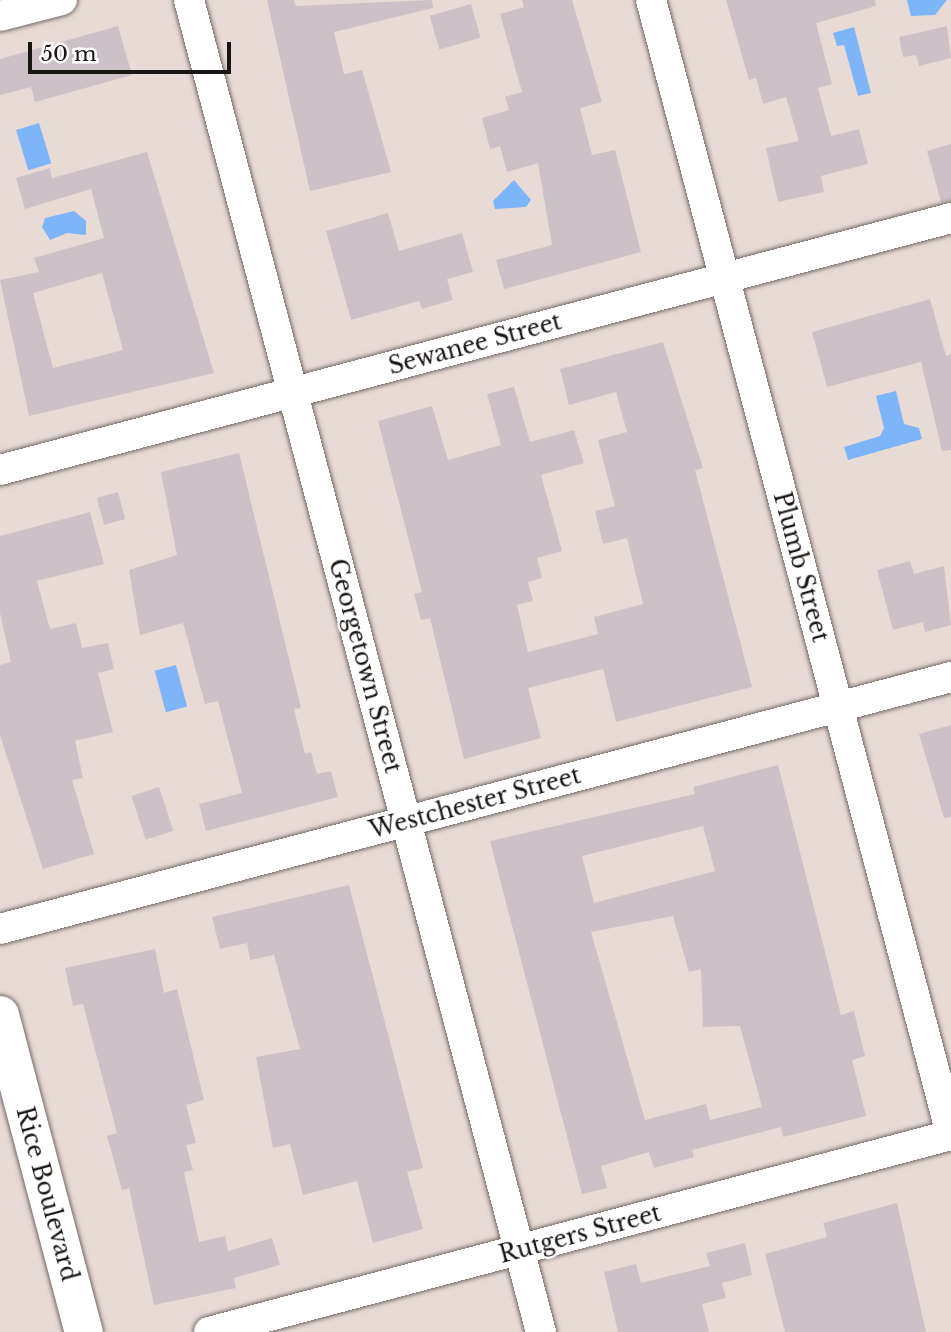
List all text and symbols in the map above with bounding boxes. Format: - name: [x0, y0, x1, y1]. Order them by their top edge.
- scale bar: [32, 28, 234, 72]
- text: 50 m: [41, 41, 96, 67]
- street label: Sewanee Street: [386, 308, 564, 380]
- street label: Plumb Street: [768, 489, 834, 645]
- street label: Georgetown Street: [323, 556, 407, 776]
- street label: Westchester Street: [366, 761, 584, 845]
- street label: Rice Boulevard: [10, 1104, 84, 1284]
- street label: Rutgers Street: [496, 1199, 664, 1269]

